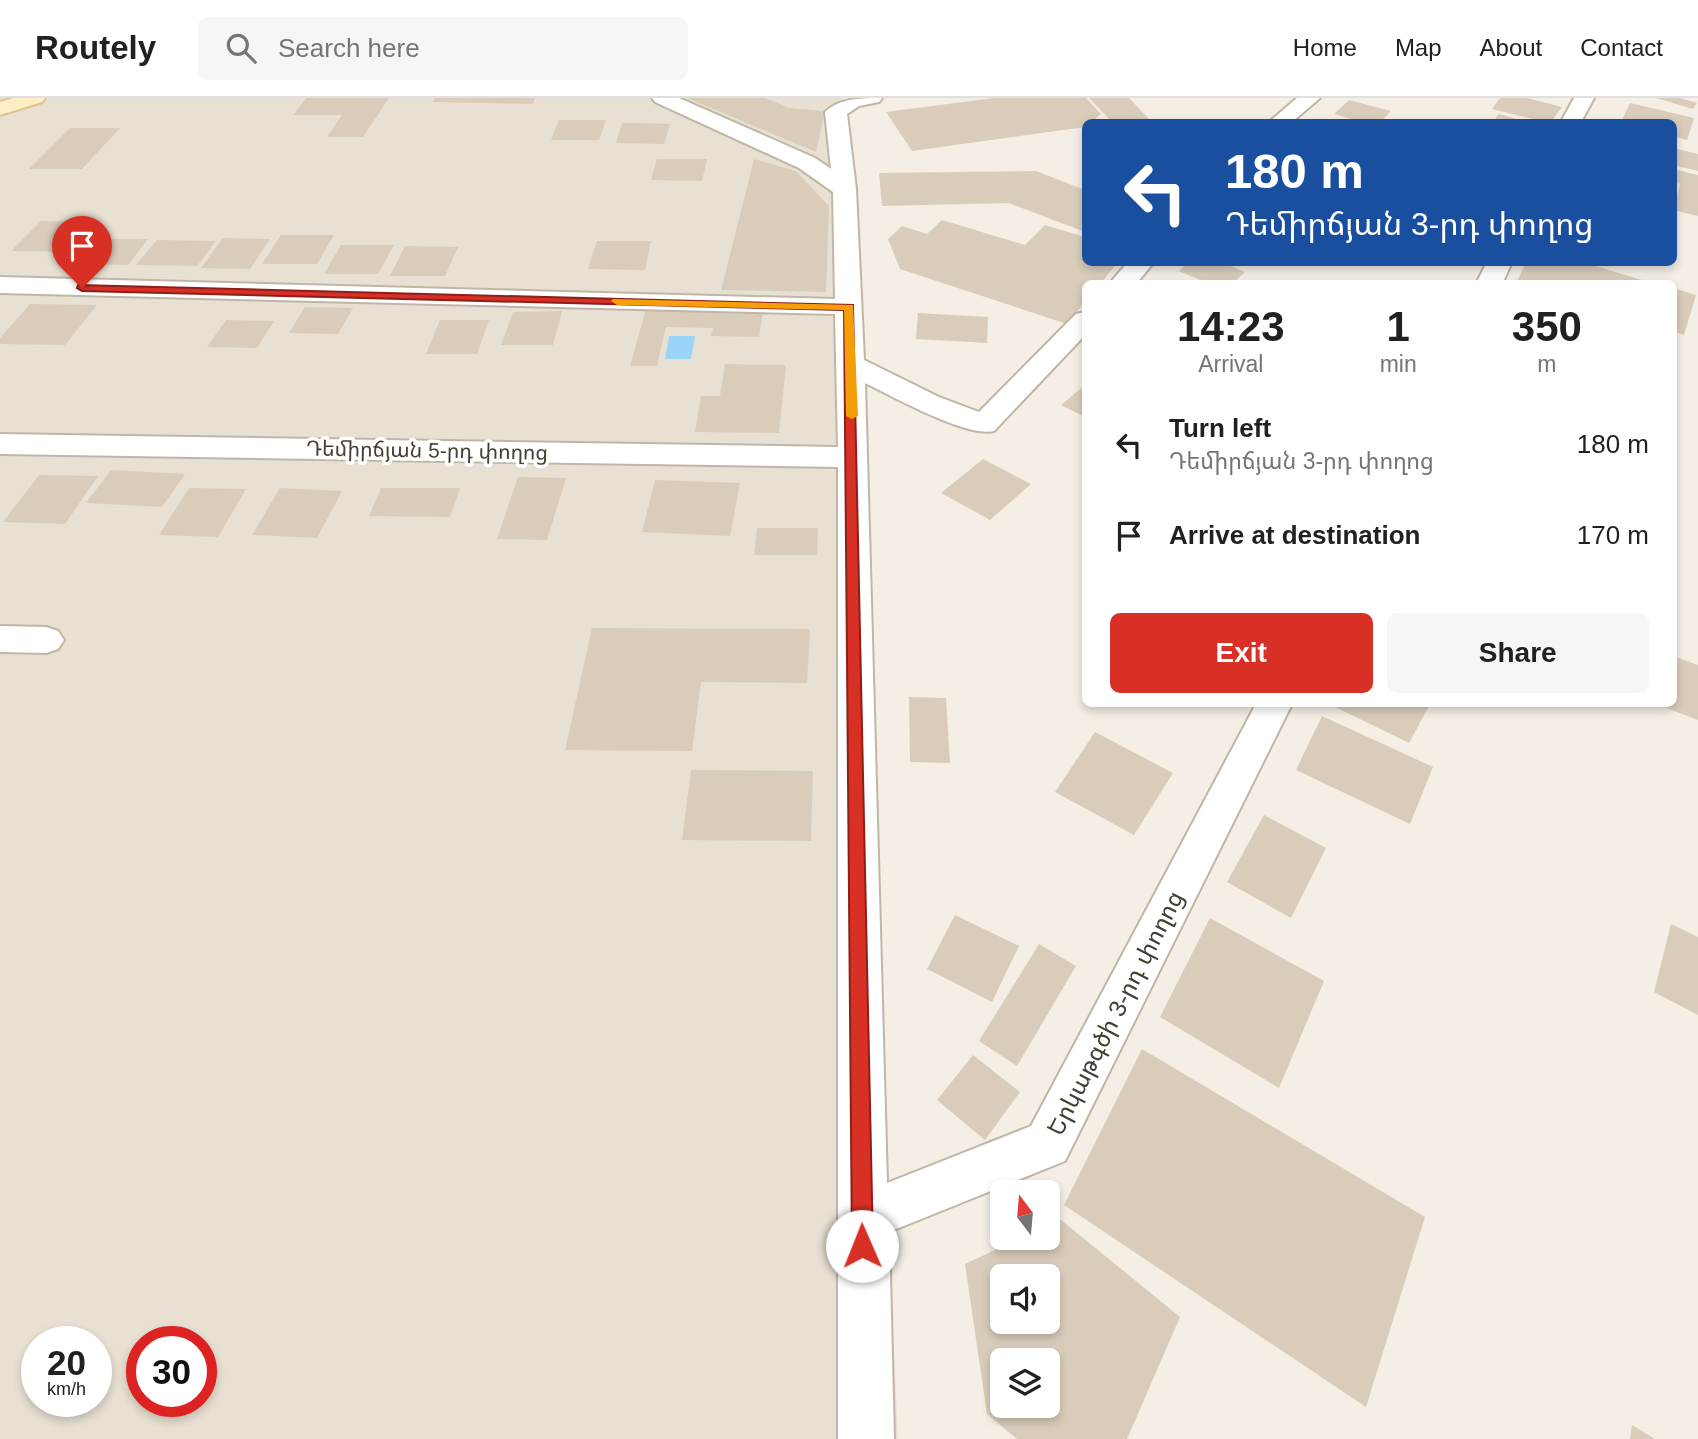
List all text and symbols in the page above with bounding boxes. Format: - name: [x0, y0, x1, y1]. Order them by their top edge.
- search box: [198, 17, 688, 80]
- text: Routely: [35, 29, 156, 66]
- icon: search: [222, 29, 260, 67]
- text: Search here: [278, 33, 420, 63]
- text: Home: [1293, 34, 1357, 61]
- text: Map: [1395, 34, 1442, 61]
- text: About: [1480, 34, 1542, 61]
- text: Contact: [1580, 34, 1663, 61]
- text: 180 m: [1225, 144, 1364, 198]
- icon: left: [1110, 147, 1201, 238]
- text: Դեմիրճյան 3-րդ փողոց: [1225, 206, 1593, 242]
- pin: [52, 216, 112, 288]
- icon: arrive: [63, 227, 101, 265]
- text: 14:23: [1177, 303, 1285, 350]
- text: 1: [1386, 303, 1410, 350]
- text: 350: [1512, 303, 1582, 350]
- text: Arrival: [1198, 351, 1263, 377]
- text: min: [1380, 351, 1417, 377]
- text: m: [1537, 351, 1556, 377]
- text: Turn left: [1169, 413, 1271, 443]
- icon: left: [1110, 426, 1148, 464]
- text: 180 m: [1577, 429, 1649, 459]
- street label: Դեմիրճյան 5-րդ փողոց: [306, 436, 548, 465]
- text: Դեմիրճյան 3-րդ փողոց: [1169, 448, 1434, 474]
- icon: arrive: [1110, 517, 1148, 555]
- text: Arrive at destination: [1169, 520, 1420, 550]
- text: 170 m: [1577, 520, 1649, 550]
- button: Exit: [1110, 613, 1373, 693]
- button: Share: [1387, 613, 1649, 693]
- street label: Երկաթգծի 3-րդ փողոց: [1041, 886, 1189, 1140]
- north arrow: [990, 1180, 1060, 1250]
- map controls: [990, 1180, 1060, 1418]
- position arrow: [825, 1209, 899, 1283]
- button: sound: [990, 1264, 1060, 1334]
- speed limit sign: 30: [126, 1326, 217, 1417]
- text: 20: [47, 1343, 86, 1382]
- button: layers: [990, 1348, 1060, 1418]
- text: km/h: [47, 1379, 86, 1399]

